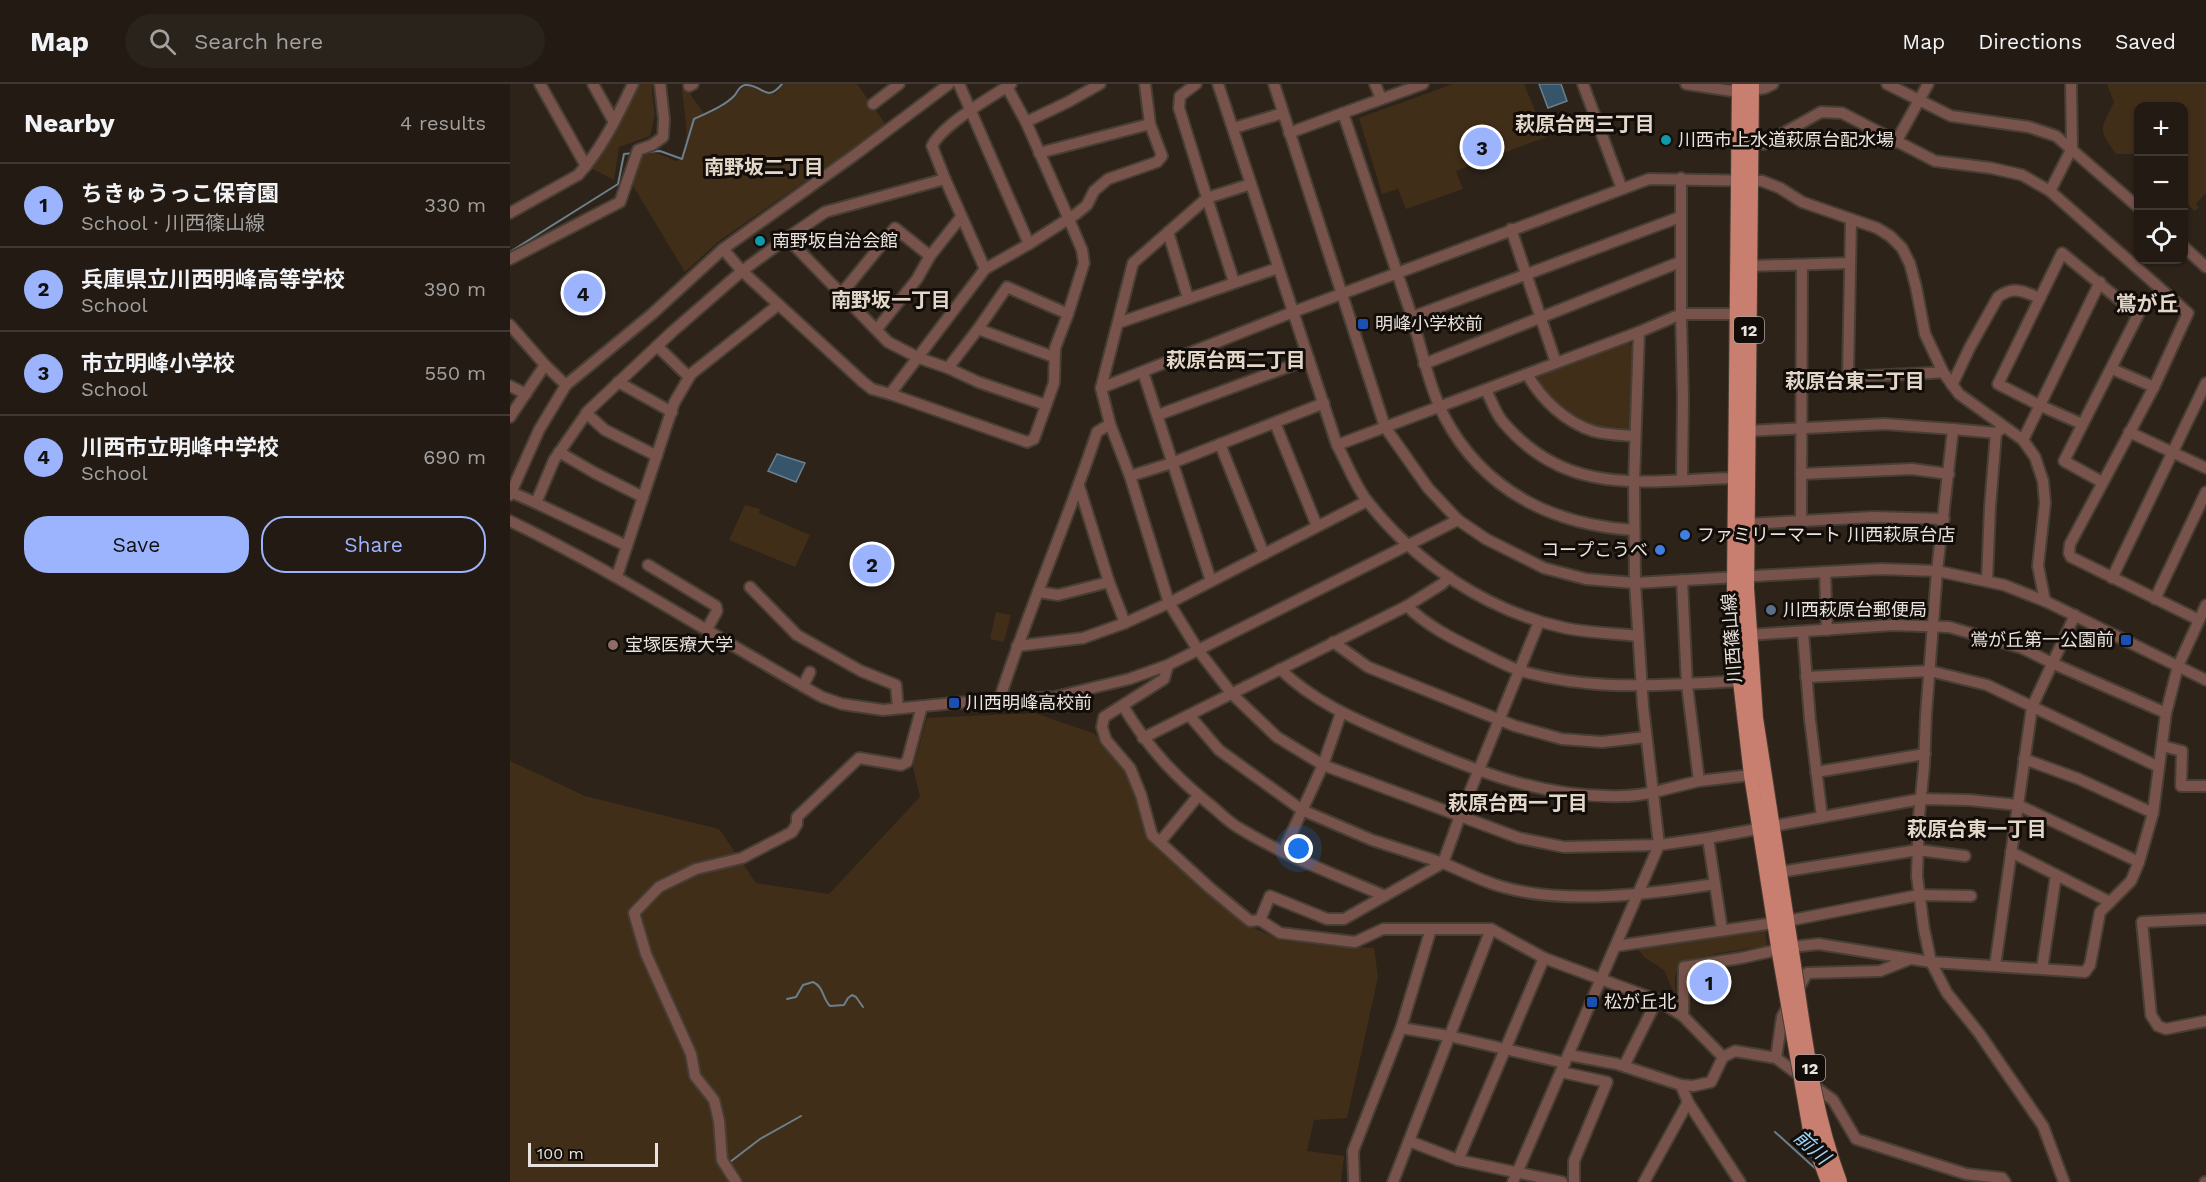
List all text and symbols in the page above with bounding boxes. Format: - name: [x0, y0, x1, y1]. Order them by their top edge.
- search box: [125, 14, 545, 68]
- text: Map: [30, 25, 89, 58]
- icon: search: [146, 25, 179, 58]
- text: Search here: [194, 29, 323, 54]
- text: Map: [1902, 29, 1945, 54]
- text: Directions: [1978, 29, 2082, 54]
- text: Saved: [2115, 29, 2176, 54]
- map controls: [2134, 102, 2188, 264]
- button: +: [2134, 102, 2188, 156]
- text: Nearby: [24, 108, 115, 138]
- text: 4 results: [400, 111, 486, 135]
- district label: 萩原台西三丁目: [1515, 112, 1655, 136]
- pin: 3: [1462, 124, 1502, 170]
- place label: 川西市上水道萩原台配水場: [1678, 129, 1894, 150]
- marker: 川西市上水道萩原台配水場: [1659, 133, 1673, 147]
- district label: 南野坂二丁目: [704, 155, 824, 179]
- button: −: [2134, 156, 2188, 210]
- text: ちきゅうっこ保育園: [81, 181, 279, 206]
- text: 1: [39, 193, 48, 217]
- text: 330 m: [424, 193, 486, 217]
- button: locate: [2134, 210, 2188, 264]
- text: School · 川西篠山線: [81, 211, 265, 235]
- place label: 南野坂自治会館: [772, 230, 898, 251]
- marker: 南野坂自治会館: [753, 234, 767, 248]
- text: 兵庫県立川西明峰高等学校: [81, 267, 345, 292]
- pin: 4: [564, 270, 602, 316]
- text: 2: [38, 277, 49, 301]
- text: 390 m: [424, 277, 486, 301]
- district label: 南野坂一丁目: [831, 288, 951, 312]
- district label: 鴬が丘: [2116, 291, 2179, 316]
- text: School: [81, 293, 148, 317]
- place label: 明峰小学校前: [1375, 313, 1483, 334]
- marker: 明峰小学校前: [1356, 317, 1370, 331]
- road number: 12: [1734, 317, 1764, 343]
- district label: 萩原台西二丁目: [1166, 348, 1306, 372]
- text: 市立明峰小学校: [81, 351, 235, 376]
- text: 3: [38, 361, 49, 385]
- text: 550 m: [424, 361, 486, 385]
- district label: 萩原台東二丁目: [1785, 369, 1925, 393]
- text: School: [81, 377, 148, 401]
- text: 川西市立明峰中学校: [81, 435, 279, 460]
- text: 4: [37, 445, 50, 469]
- text: 690 m: [423, 445, 486, 469]
- text: School: [81, 461, 148, 485]
- button: Save: [24, 516, 249, 573]
- button: Share: [261, 516, 486, 573]
- place label: ファミリーマート 川西萩原台店: [1697, 524, 1955, 545]
- marker: ファミリーマート 川西萩原台店: [1678, 528, 1692, 542]
- place label: コープこうべ: [1541, 539, 1648, 560]
- pin: 2: [852, 542, 892, 586]
- marker: コープこうべ: [1653, 543, 1667, 557]
- street label: 川西篠山線: [1718, 592, 1745, 684]
- place label: 川西萩原台郵便局: [1783, 599, 1927, 620]
- marker: 川西萩原台郵便局: [1764, 603, 1778, 617]
- place label: 鴬が丘第一公園前: [1970, 629, 2114, 650]
- marker: 鴬が丘第一公園前: [2119, 633, 2133, 647]
- place label: 宝塚医療大学: [625, 634, 733, 655]
- marker: 宝塚医療大学: [606, 638, 620, 652]
- place label: 川西明峰高校前: [966, 692, 1092, 713]
- marker: 川西明峰高校前: [947, 696, 961, 710]
- district label: 萩原台西一丁目: [1448, 791, 1588, 815]
- district label: 萩原台東一丁目: [1907, 817, 2047, 841]
- your location: [1284, 834, 1313, 863]
- pin: 1: [1690, 960, 1728, 1004]
- place label: 松が丘北: [1604, 991, 1676, 1012]
- marker: 松が丘北: [1585, 995, 1599, 1009]
- road number: 12: [1795, 1055, 1825, 1081]
- water label: 前川: [1789, 1125, 1836, 1171]
- scale bar: [528, 1140, 658, 1168]
- text: 100 m: [537, 1144, 584, 1163]

